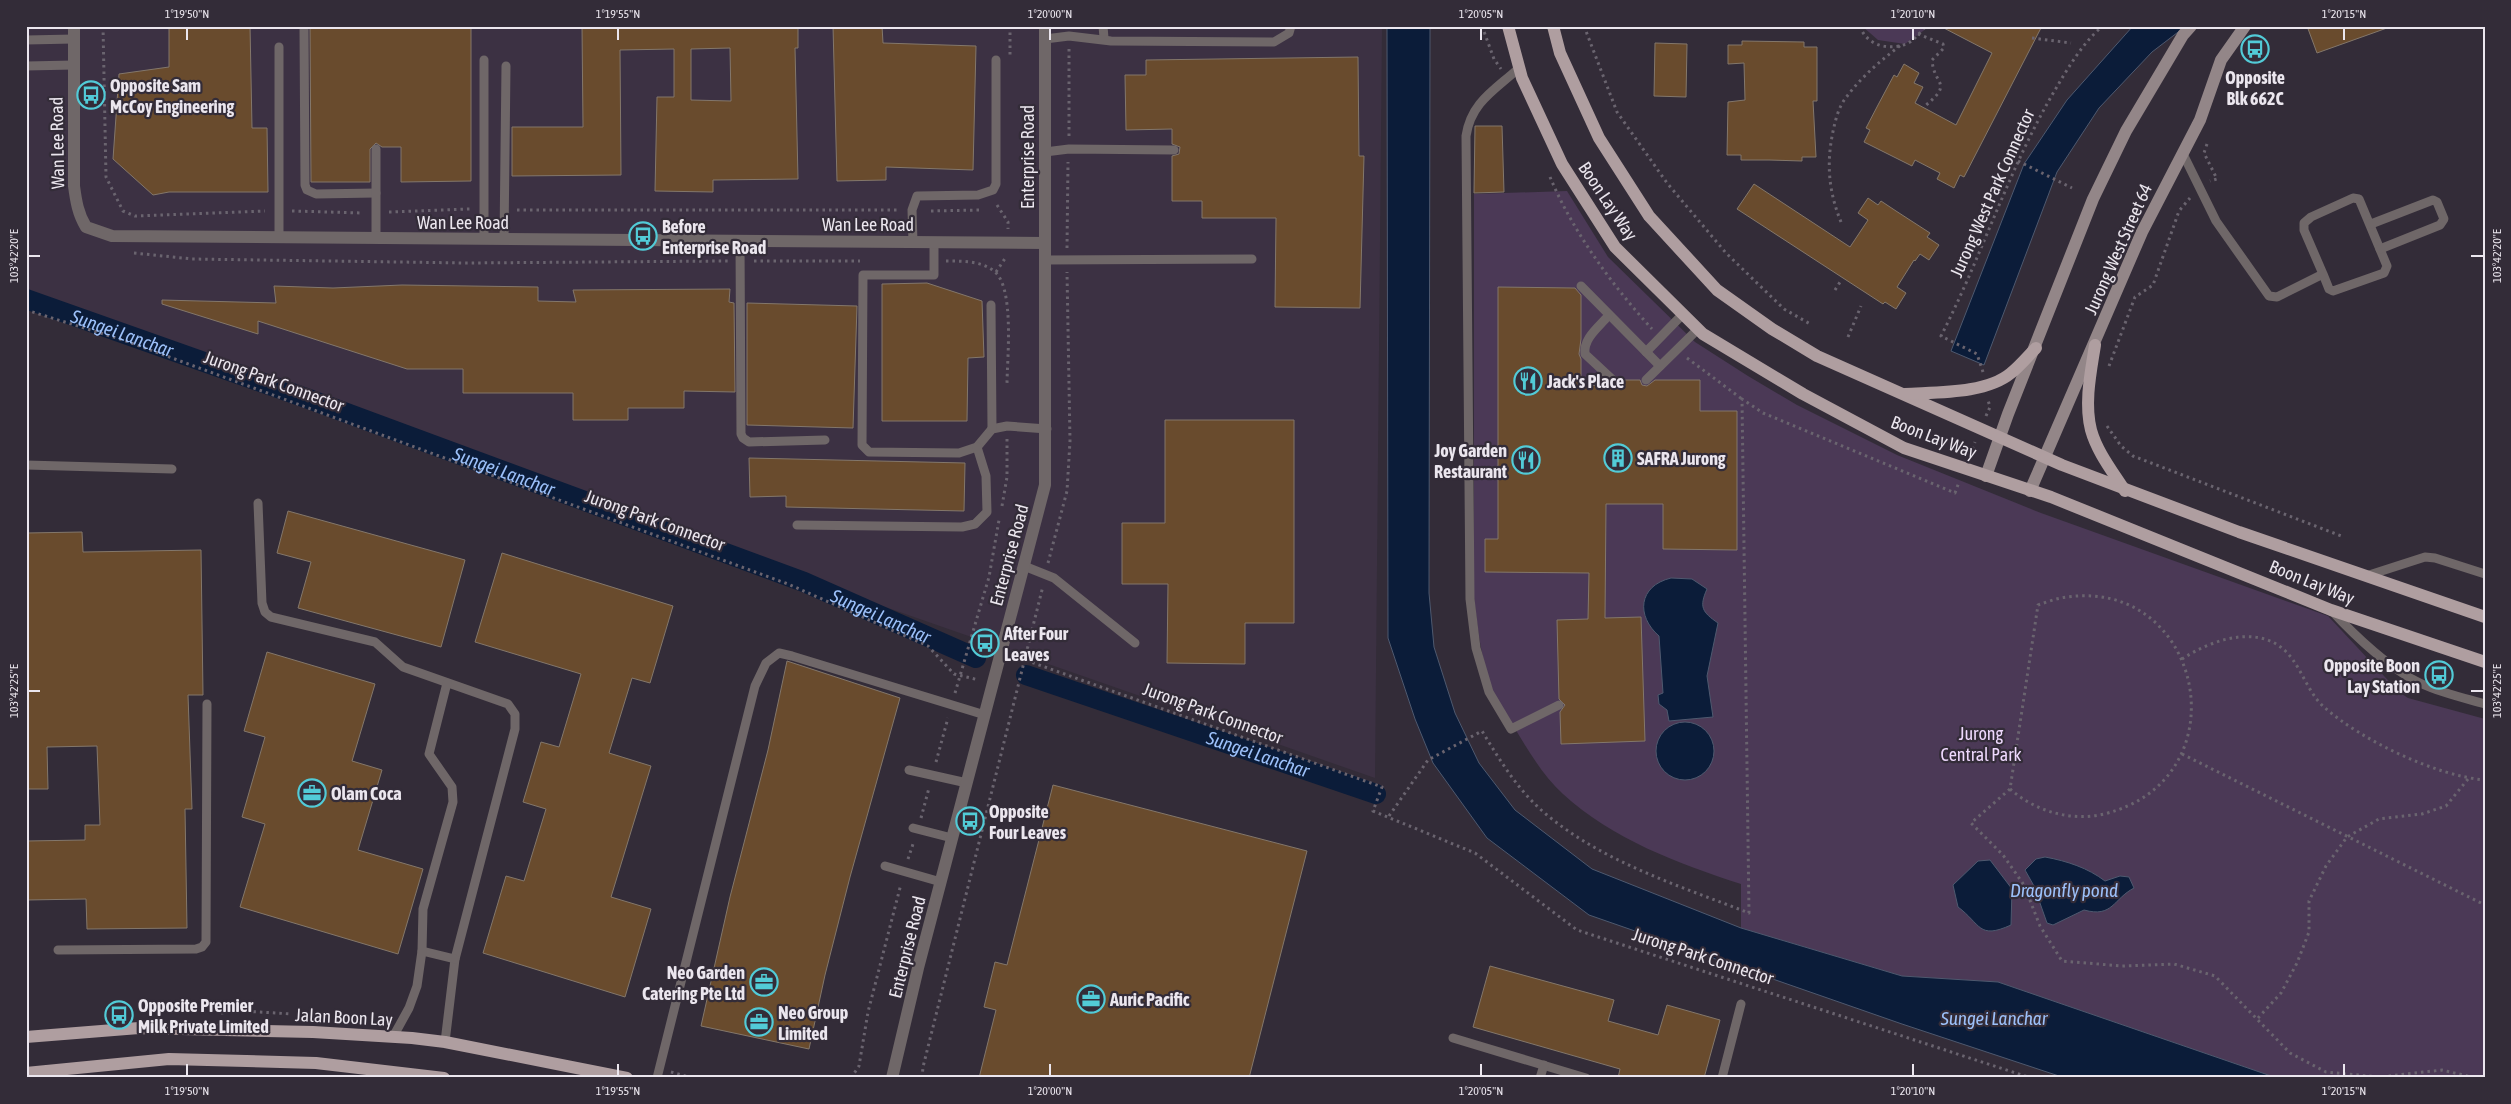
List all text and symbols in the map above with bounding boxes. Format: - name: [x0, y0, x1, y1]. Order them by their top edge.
- text: 1°19'50"N: [165, 7, 209, 21]
- text: 1°19'55"N: [596, 7, 640, 21]
- text: 1°20'00"N: [1028, 7, 1072, 21]
- text: 1°20'05"N: [1459, 7, 1503, 21]
- text: 1°20'10"N: [1891, 7, 1935, 21]
- text: 1°20'15"N: [2322, 7, 2366, 21]
- bus stop icon: Opposite Blk 662C: [2240, 34, 2270, 64]
- place label: Opposite Blk 662C: [2225, 67, 2285, 109]
- place label: Opposite Sam McCoy Engineering: [110, 75, 234, 117]
- bus stop icon: Opposite Sam McCoy Engineering: [76, 80, 106, 110]
- street label: Wan Lee Road: [46, 97, 68, 189]
- street label: Enterprise Road: [1017, 105, 1038, 209]
- street label: Jurong West Park Connector: [1945, 105, 2039, 280]
- street label: Boon Lay Way: [1574, 158, 1642, 244]
- street label: Jurong West Street 64: [2080, 180, 2156, 318]
- street label: Wan Lee Road: [417, 212, 509, 233]
- street label: Wan Lee Road: [822, 214, 914, 235]
- place label: Before Enterprise Road: [662, 216, 766, 258]
- bus stop icon: Before Enterprise Road: [628, 221, 658, 251]
- text: 103°42'20"E: [7, 229, 21, 283]
- text: 103°42'20"E: [2490, 229, 2504, 283]
- water label: Sungei Lanchar: [67, 305, 177, 362]
- street label: Jurong Park Connector: [201, 346, 347, 416]
- restaurant icon: Jack's Place: [1513, 366, 1543, 396]
- place label: Jack's Place: [1546, 371, 1624, 392]
- street label: Boon Lay Way: [1888, 411, 1980, 463]
- place label: Joy Garden Restaurant: [1433, 440, 1508, 482]
- water label: Sungei Lanchar: [449, 442, 559, 500]
- building icon: SAFRA Jurong: [1603, 443, 1633, 473]
- restaurant icon: Joy Garden Restaurant: [1511, 445, 1541, 475]
- place label: SAFRA Jurong: [1637, 448, 1726, 469]
- street label: Jurong Park Connector: [582, 485, 728, 555]
- street label: Enterprise Road: [985, 502, 1033, 608]
- street label: Boon Lay Way: [2266, 555, 2358, 609]
- water label: Sungei Lanchar: [827, 584, 935, 648]
- place label: After Four Leaves: [1003, 623, 1069, 665]
- bus stop icon: After Four Leaves: [970, 628, 1000, 658]
- place label: Opposite Boon Lay Station: [2324, 655, 2420, 697]
- bus stop icon: Opposite Boon Lay Station: [2424, 660, 2454, 690]
- text: 103°42'25"E: [7, 664, 21, 718]
- text: 103°42'25"E: [2490, 664, 2504, 718]
- street label: Jurong Park Connector: [1140, 678, 1286, 748]
- park label: Jurong Central Park: [1941, 723, 2021, 765]
- water label: Sungei Lanchar: [1203, 726, 1313, 782]
- office icon: Olam Coca: [297, 778, 327, 808]
- place label: Olam Coca: [331, 783, 402, 804]
- place label: Opposite Four Leaves: [989, 801, 1067, 843]
- bus stop icon: Opposite Four Leaves: [955, 806, 985, 836]
- water label: Dragonfly pond: [2010, 879, 2118, 901]
- street label: Enterprise Road: [884, 894, 930, 1000]
- street label: Jurong Park Connector: [1630, 923, 1777, 989]
- place label: Neo Garden Catering Pte Ltd: [642, 962, 745, 1004]
- office icon: Neo Garden Catering Pte Ltd: [749, 967, 779, 997]
- office icon: Auric Pacific: [1076, 984, 1106, 1014]
- place label: Auric Pacific: [1109, 989, 1190, 1010]
- place label: Opposite Premier Milk Private Limited: [138, 995, 269, 1037]
- bus stop icon: Opposite Premier Milk Private Limited: [104, 1000, 134, 1030]
- place label: Neo Group Limited: [778, 1002, 848, 1044]
- street label: Jalan Boon Lay: [295, 1004, 393, 1030]
- office icon: Neo Group Limited: [744, 1007, 774, 1037]
- water label: Sungei Lanchar: [1940, 1007, 2049, 1029]
- text: 1°19'50"N: [165, 1084, 209, 1098]
- text: 1°19'55"N: [596, 1084, 640, 1098]
- text: 1°20'00"N: [1028, 1084, 1072, 1098]
- text: 1°20'05"N: [1459, 1084, 1503, 1098]
- text: 1°20'10"N: [1891, 1084, 1935, 1098]
- text: 1°20'15"N: [2322, 1084, 2366, 1098]

